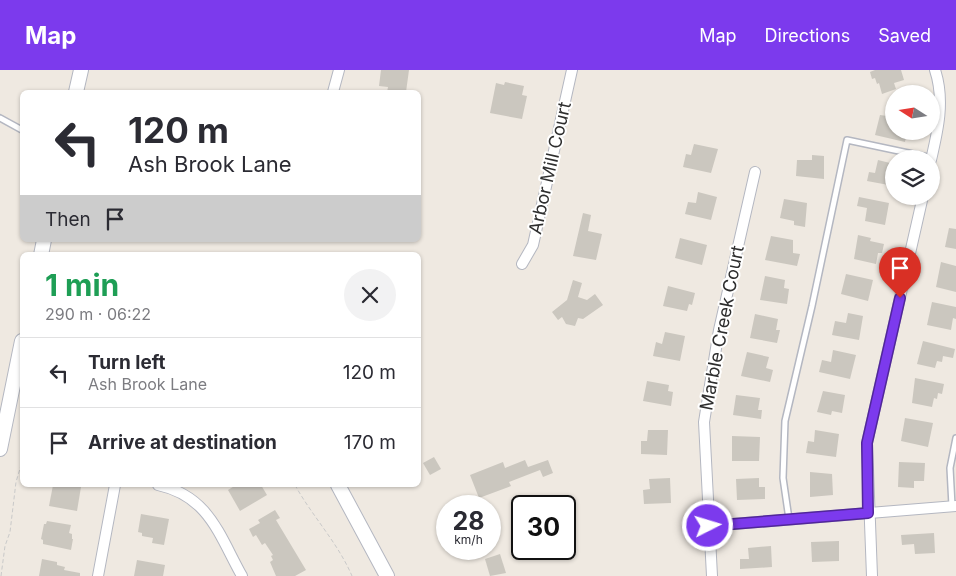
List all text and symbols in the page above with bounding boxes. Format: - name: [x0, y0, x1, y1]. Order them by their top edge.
- text: Map: [25, 21, 76, 50]
- text: Map: [699, 25, 737, 46]
- text: Directions: [765, 25, 850, 46]
- text: Saved: [878, 25, 931, 46]
- north arrow: [885, 85, 940, 140]
- map controls: [885, 85, 940, 205]
- street label: Arbor Mill Court: [524, 100, 575, 236]
- text: 120 m: [128, 109, 229, 151]
- icon: left: [45, 110, 110, 175]
- button: layers: [885, 150, 940, 205]
- text: Ash Brook Lane: [128, 151, 292, 177]
- icon: arrive: [101, 205, 129, 233]
- text: Then: [45, 208, 91, 231]
- street label: Marble Creek Court: [695, 244, 748, 412]
- pin: [879, 247, 921, 298]
- icon: arrive: [886, 254, 914, 282]
- text: 1 min: [45, 267, 119, 303]
- button: close: [344, 269, 396, 321]
- text: 290 m · 06:22: [45, 304, 151, 324]
- text: Turn left: [88, 351, 166, 374]
- icon: left: [45, 359, 73, 387]
- text: 120 m: [343, 361, 396, 384]
- text: Ash Brook Lane: [88, 374, 207, 394]
- icon: arrive: [45, 429, 73, 457]
- text: Arrive at destination: [88, 431, 277, 454]
- text: 170 m: [344, 431, 396, 454]
- speed limit sign: 30: [511, 495, 576, 560]
- position arrow: [681, 499, 733, 551]
- text: 28: [452, 506, 485, 536]
- text: km/h: [454, 532, 483, 547]

